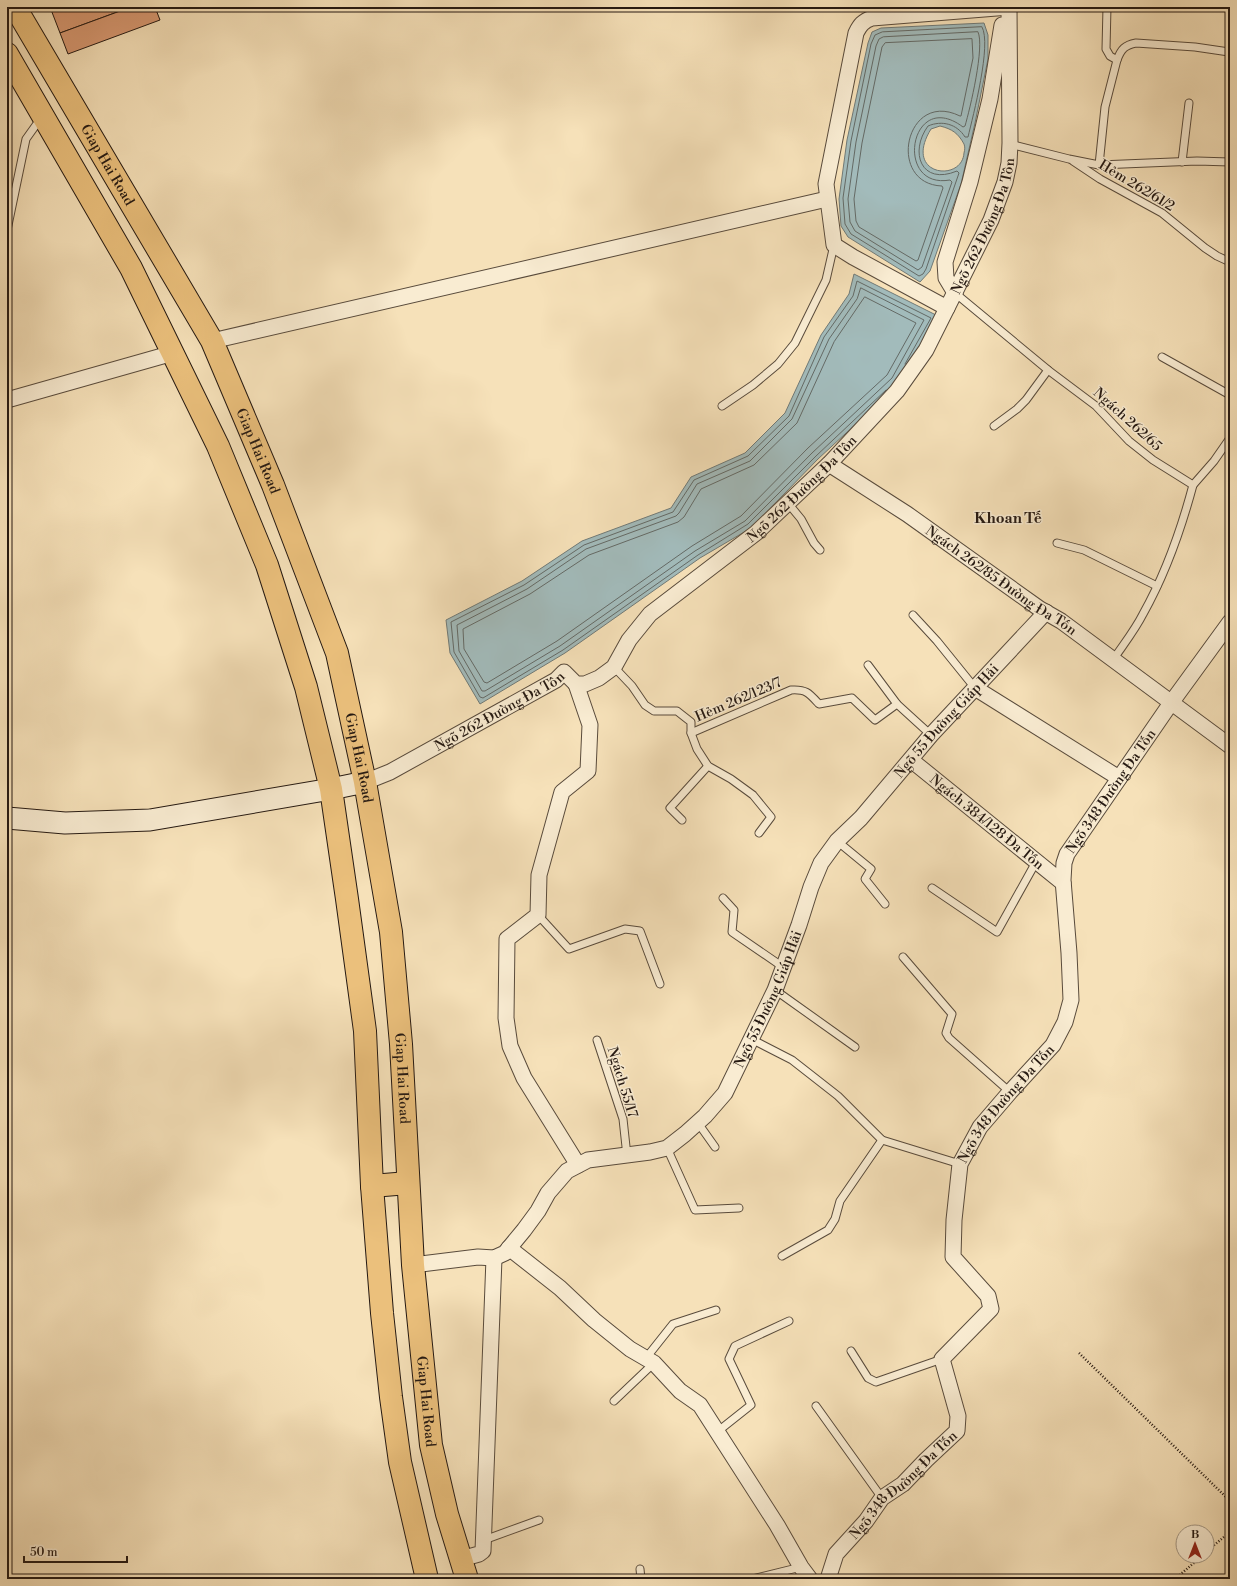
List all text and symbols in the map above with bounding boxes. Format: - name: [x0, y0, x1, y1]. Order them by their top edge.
- street label: Giap Hai Road: [76, 121, 138, 209]
- street label: Hẻm 262/61/2: [1095, 156, 1178, 216]
- street label: Ngõ 262 Đường Đa Tôn: [947, 157, 1019, 298]
- street label: Ngách 262/65: [1089, 384, 1166, 455]
- street label: Giap Hai Road: [231, 406, 284, 497]
- street label: Ngõ 262 Đường Đa Tôn: [743, 431, 862, 547]
- district label: Khoan Tế: [974, 509, 1042, 528]
- street label: Ngách 262/85 Đường Đa Tốn: [922, 522, 1081, 640]
- street label: Ngõ 55 Đường Giáp Hải: [891, 660, 1003, 782]
- street label: Ngõ 262 Đường Đa Tôn: [431, 668, 570, 756]
- street label: Hẻm 262/123/7: [692, 674, 784, 726]
- street label: Giap Hai Road: [340, 711, 376, 804]
- street label: Ngõ 348 Đường Đa Tốn: [1062, 725, 1161, 857]
- street label: Ngách 384/128 Đa Tốn: [926, 771, 1048, 875]
- street label: Ngõ 55 Đường Giáp Hải: [731, 928, 806, 1071]
- street label: Giap Hai Road: [390, 1032, 413, 1125]
- street label: Ngõ 348 Đường Đa Tốn: [954, 1041, 1059, 1167]
- street label: Ngách 55/17: [603, 1045, 641, 1120]
- street label: Giap Hai Road: [412, 1355, 439, 1448]
- street label: Ngõ 348 Đường Đa Tốn: [846, 1427, 962, 1544]
- north arrow: [1175, 1524, 1215, 1564]
- text: B: [1191, 1528, 1199, 1542]
- scale bar: [24, 1538, 127, 1564]
- text: 50 m: [30, 1545, 58, 1560]

